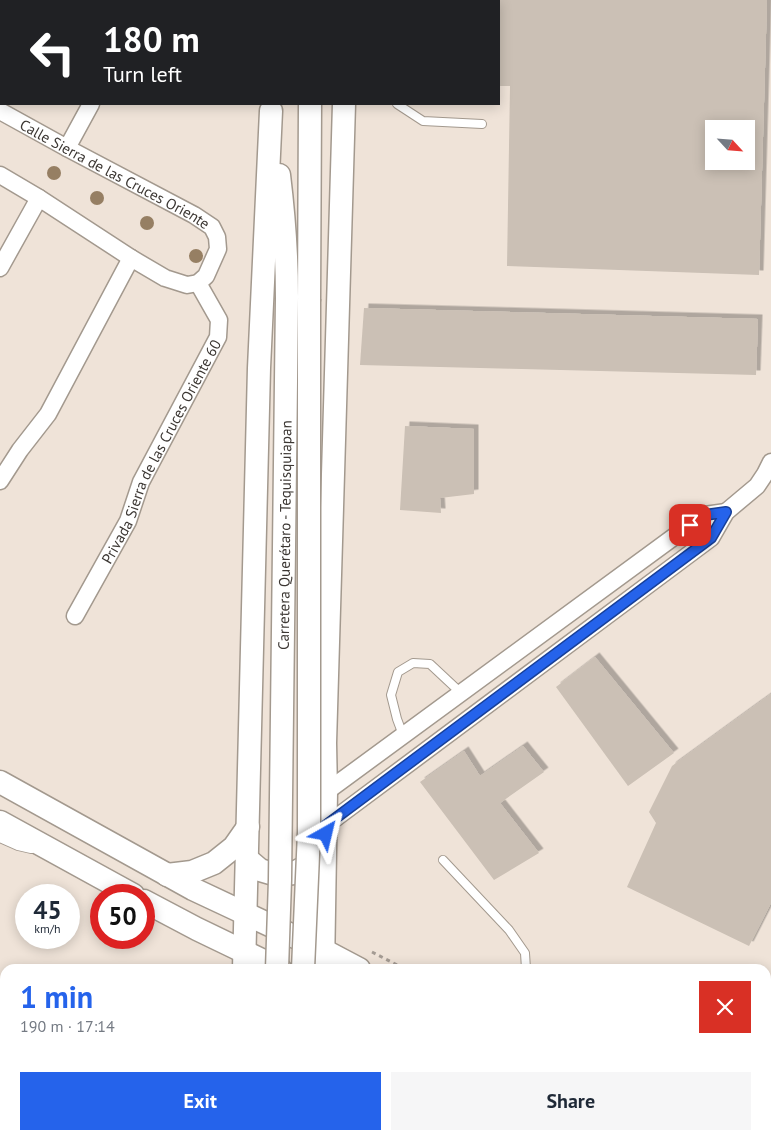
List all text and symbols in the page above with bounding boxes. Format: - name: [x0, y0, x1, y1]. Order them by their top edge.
- text: 180 m: [103, 16, 200, 62]
- icon: left: [20, 20, 85, 85]
- text: Turn left: [103, 60, 182, 88]
- street label: Calle Sierra de las Cruces Oriente: [17, 115, 214, 233]
- north arrow: [705, 120, 755, 170]
- map controls: [705, 120, 755, 170]
- street label: Privada Sierra de las Cruces Oriente 60: [97, 336, 225, 567]
- street label: Carretera Querétaro - Tequisquiapan: [273, 420, 295, 650]
- pin: [669, 504, 711, 546]
- icon: arrive: [676, 511, 704, 539]
- position arrow: [299, 807, 351, 859]
- speed limit sign: 50: [90, 884, 155, 949]
- text: 45: [33, 894, 62, 926]
- text: km/h: [34, 921, 61, 936]
- text: 1 min: [20, 977, 93, 1016]
- button: close: [699, 981, 751, 1033]
- text: 190 m · 17:14: [20, 1016, 115, 1036]
- button: Exit: [20, 1072, 381, 1130]
- button: Share: [391, 1072, 751, 1130]

